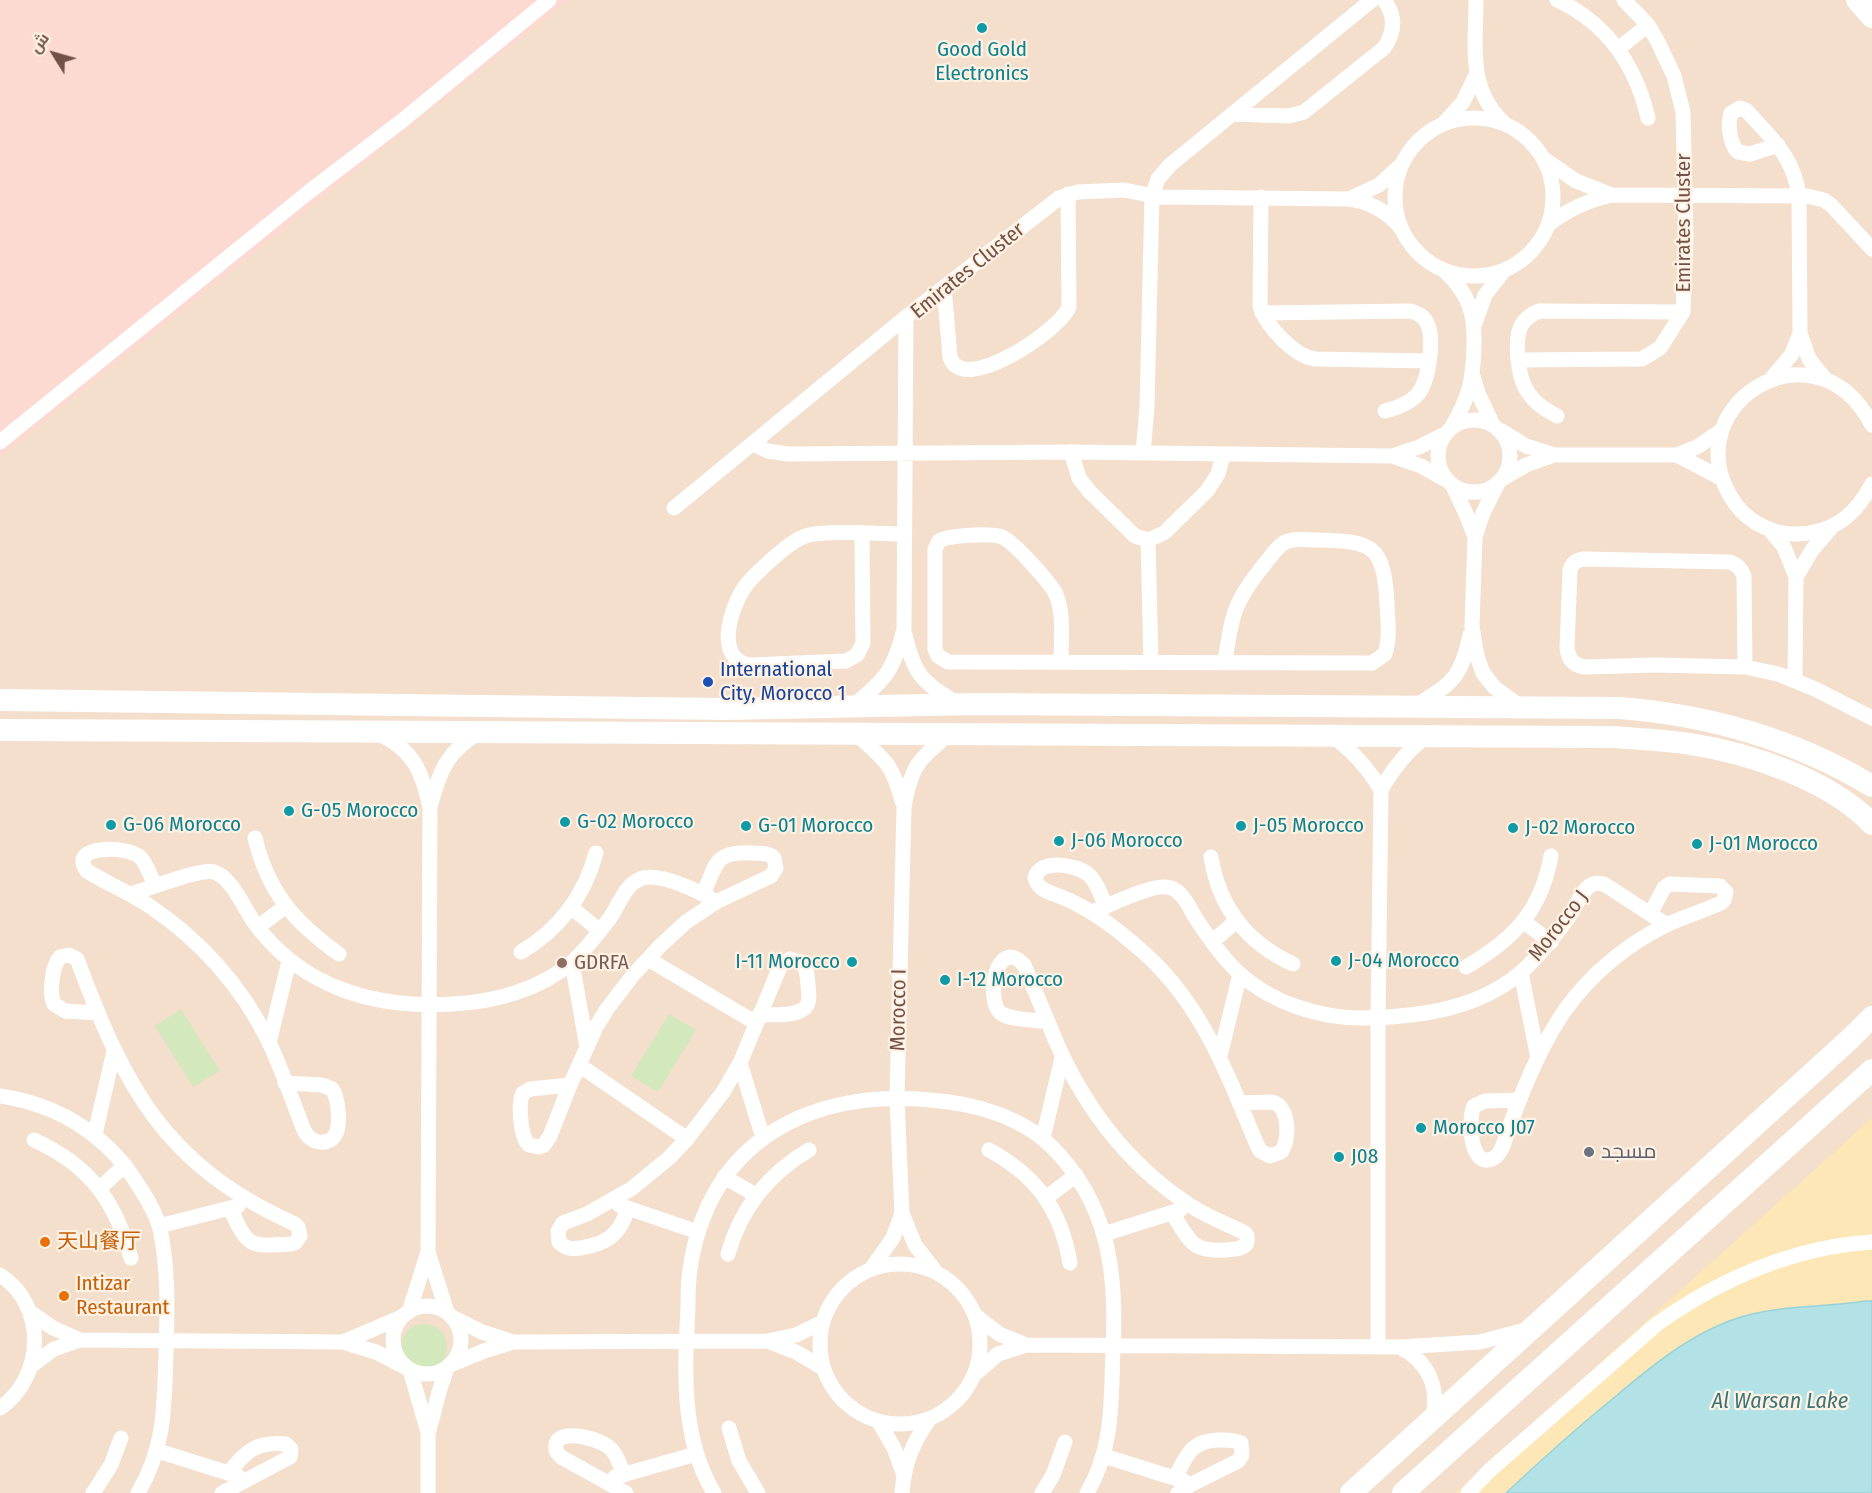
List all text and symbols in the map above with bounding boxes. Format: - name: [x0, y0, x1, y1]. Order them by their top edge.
- marker: Good Gold Electronics: [975, 21, 989, 35]
- north arrow: [24, 24, 84, 84]
- text: ش: [25, 29, 53, 57]
- place label: Good Gold Electronics: [935, 37, 1029, 87]
- street label: Emirates Cluster: [1671, 153, 1697, 293]
- street label: Emirates Cluster: [906, 217, 1030, 325]
- place label: International City, Morocco 1: [720, 657, 846, 707]
- marker: International City, Morocco 1: [701, 675, 715, 689]
- place label: G-05 Morocco: [301, 798, 418, 824]
- marker: G-05 Morocco: [282, 804, 296, 818]
- place label: G-02 Morocco: [577, 809, 694, 835]
- place label: G-06 Morocco: [123, 812, 241, 838]
- place label: G-01 Morocco: [758, 813, 873, 839]
- place label: J-05 Morocco: [1253, 813, 1364, 839]
- marker: G-02 Morocco: [558, 815, 572, 829]
- place label: J-02 Morocco: [1525, 815, 1635, 841]
- marker: G-06 Morocco: [104, 818, 118, 832]
- marker: G-01 Morocco: [739, 819, 753, 833]
- marker: J-05 Morocco: [1234, 819, 1248, 833]
- marker: J-02 Morocco: [1506, 821, 1520, 835]
- place label: J-06 Morocco: [1071, 828, 1183, 854]
- place label: J-01 Morocco: [1709, 831, 1818, 857]
- marker: J-06 Morocco: [1052, 834, 1066, 848]
- marker: J-01 Morocco: [1690, 837, 1704, 851]
- street label: Morocco J: [1524, 886, 1594, 966]
- place label: J-04 Morocco: [1348, 948, 1460, 974]
- place label: I-11 Morocco: [735, 949, 840, 975]
- place label: GDRFA: [574, 950, 629, 976]
- marker: J-04 Morocco: [1329, 954, 1343, 968]
- marker: I-11 Morocco: [845, 955, 859, 969]
- marker: GDRFA: [555, 956, 569, 970]
- place label: I-12 Morocco: [957, 967, 1063, 993]
- street label: Morocco I: [886, 969, 912, 1051]
- marker: I-12 Morocco: [938, 973, 952, 987]
- place label: Morocco J07: [1433, 1115, 1535, 1141]
- marker: Morocco J07: [1414, 1121, 1428, 1135]
- place label: مسجد: [1601, 1139, 1656, 1165]
- place label: J08: [1351, 1144, 1378, 1170]
- marker: مسجد: [1582, 1145, 1596, 1159]
- marker: J08: [1332, 1150, 1346, 1164]
- place label: 天山餐厅: [57, 1229, 141, 1255]
- marker: 天山餐厅: [38, 1235, 52, 1249]
- place label: Intizar Restaurant: [76, 1271, 169, 1321]
- marker: Intizar Restaurant: [57, 1289, 71, 1303]
- water label: Al Warsan Lake: [1712, 1389, 1848, 1415]

